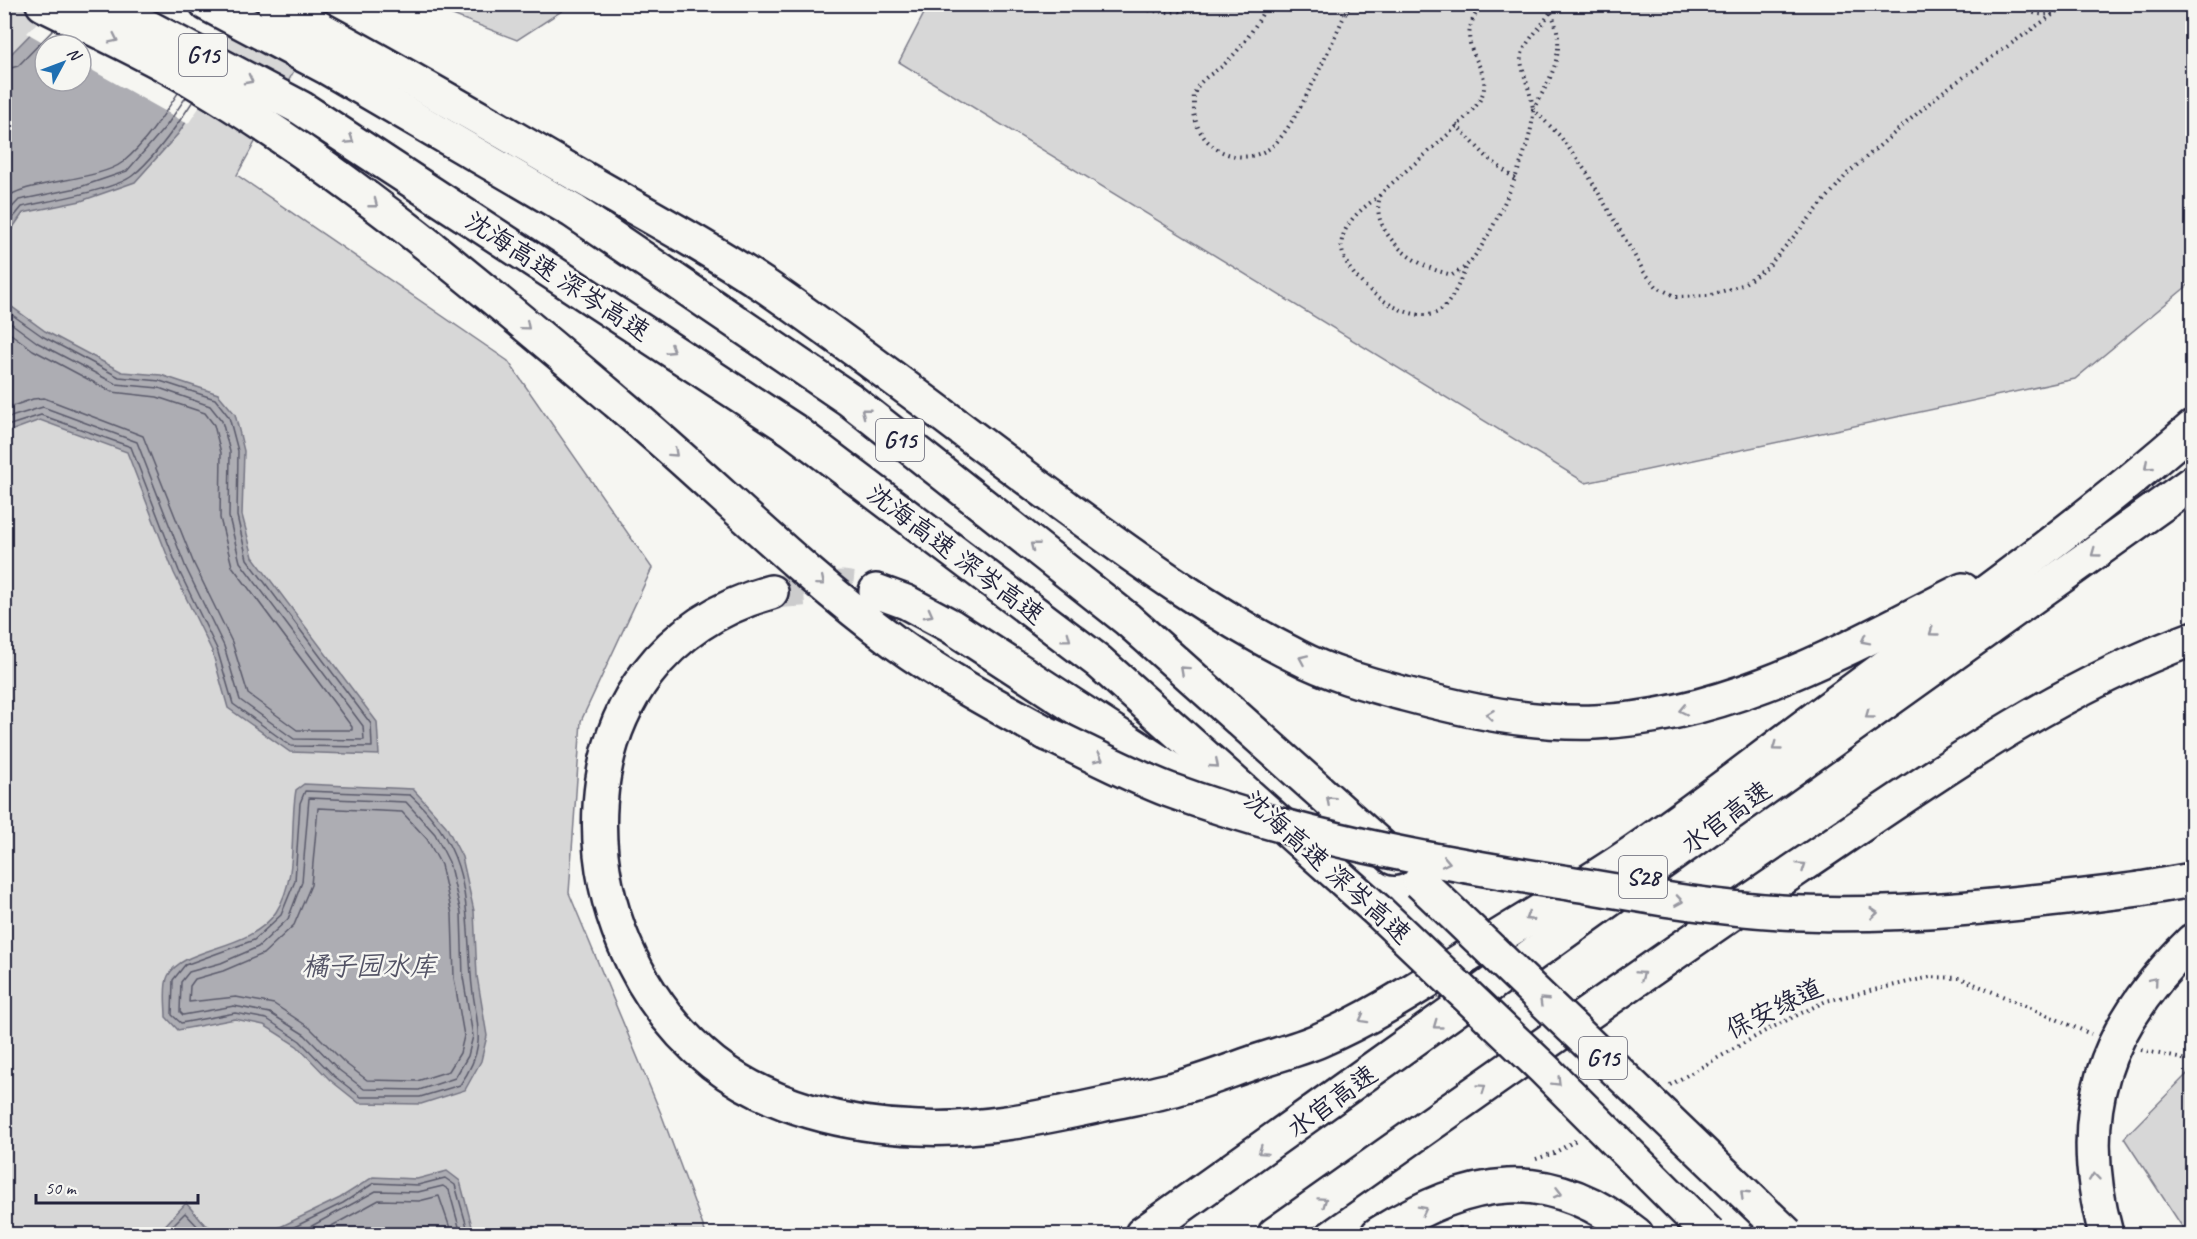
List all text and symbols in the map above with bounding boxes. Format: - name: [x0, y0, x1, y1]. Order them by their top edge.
- one-way arrow: [108, 32, 119, 43]
- north arrow: [33, 33, 93, 93]
- road number: G15: [179, 34, 227, 76]
- text: N: [63, 44, 86, 66]
- one-way arrow: [243, 73, 253, 84]
- one-way arrow: [344, 132, 354, 144]
- one-way arrow: [367, 197, 378, 208]
- street label: 沈海高速 深岑高速: [459, 204, 657, 349]
- one-way arrow: [519, 319, 530, 330]
- one-way arrow: [665, 343, 676, 354]
- one-way arrow: [861, 408, 872, 419]
- road number: G15: [876, 419, 924, 461]
- one-way arrow: [667, 446, 678, 457]
- one-way arrow: [2144, 459, 2155, 470]
- street label: 沈海高速 深岑高速: [860, 477, 1051, 632]
- one-way arrow: [1030, 542, 1041, 553]
- one-way arrow: [2091, 546, 2102, 557]
- one-way arrow: [814, 575, 825, 586]
- one-way arrow: [923, 607, 934, 618]
- one-way arrow: [1929, 624, 1940, 635]
- one-way arrow: [1060, 630, 1071, 641]
- one-way arrow: [1860, 633, 1871, 644]
- one-way arrow: [1299, 654, 1310, 666]
- one-way arrow: [1180, 666, 1191, 677]
- one-way arrow: [1679, 703, 1689, 716]
- one-way arrow: [1864, 708, 1875, 719]
- one-way arrow: [1485, 709, 1494, 722]
- one-way arrow: [1772, 740, 1783, 751]
- one-way arrow: [1093, 751, 1104, 763]
- one-way arrow: [1208, 757, 1219, 768]
- street label: 水官高速: [1675, 773, 1778, 861]
- street label: 沈海高速 深岑高速: [1237, 783, 1418, 951]
- one-way arrow: [1326, 796, 1336, 807]
- one-way arrow: [1441, 855, 1451, 868]
- road number: S28: [1619, 856, 1667, 898]
- one-way arrow: [1796, 862, 1807, 873]
- one-way arrow: [1675, 895, 1684, 907]
- one-way arrow: [1869, 906, 1878, 919]
- one-way arrow: [1525, 910, 1535, 922]
- water label: 橘子园水库: [302, 949, 438, 983]
- one-way arrow: [1634, 971, 1645, 982]
- street label: 保安绿道: [1720, 971, 1828, 1046]
- one-way arrow: [2147, 977, 2158, 988]
- one-way arrow: [1540, 997, 1550, 1008]
- one-way arrow: [1359, 1012, 1369, 1024]
- one-way arrow: [1433, 1018, 1444, 1029]
- road number: G15: [1579, 1037, 1627, 1079]
- street label: 水官高速: [1281, 1057, 1384, 1145]
- one-way arrow: [1549, 1075, 1560, 1086]
- one-way arrow: [1475, 1084, 1486, 1095]
- one-way arrow: [1257, 1144, 1268, 1155]
- scale bar: [36, 1167, 198, 1205]
- one-way arrow: [2088, 1173, 2101, 1182]
- text: 50 m: [45, 1177, 78, 1199]
- one-way arrow: [1552, 1186, 1563, 1198]
- one-way arrow: [1741, 1190, 1751, 1201]
- one-way arrow: [1316, 1197, 1327, 1208]
- one-way arrow: [1417, 1205, 1428, 1217]

